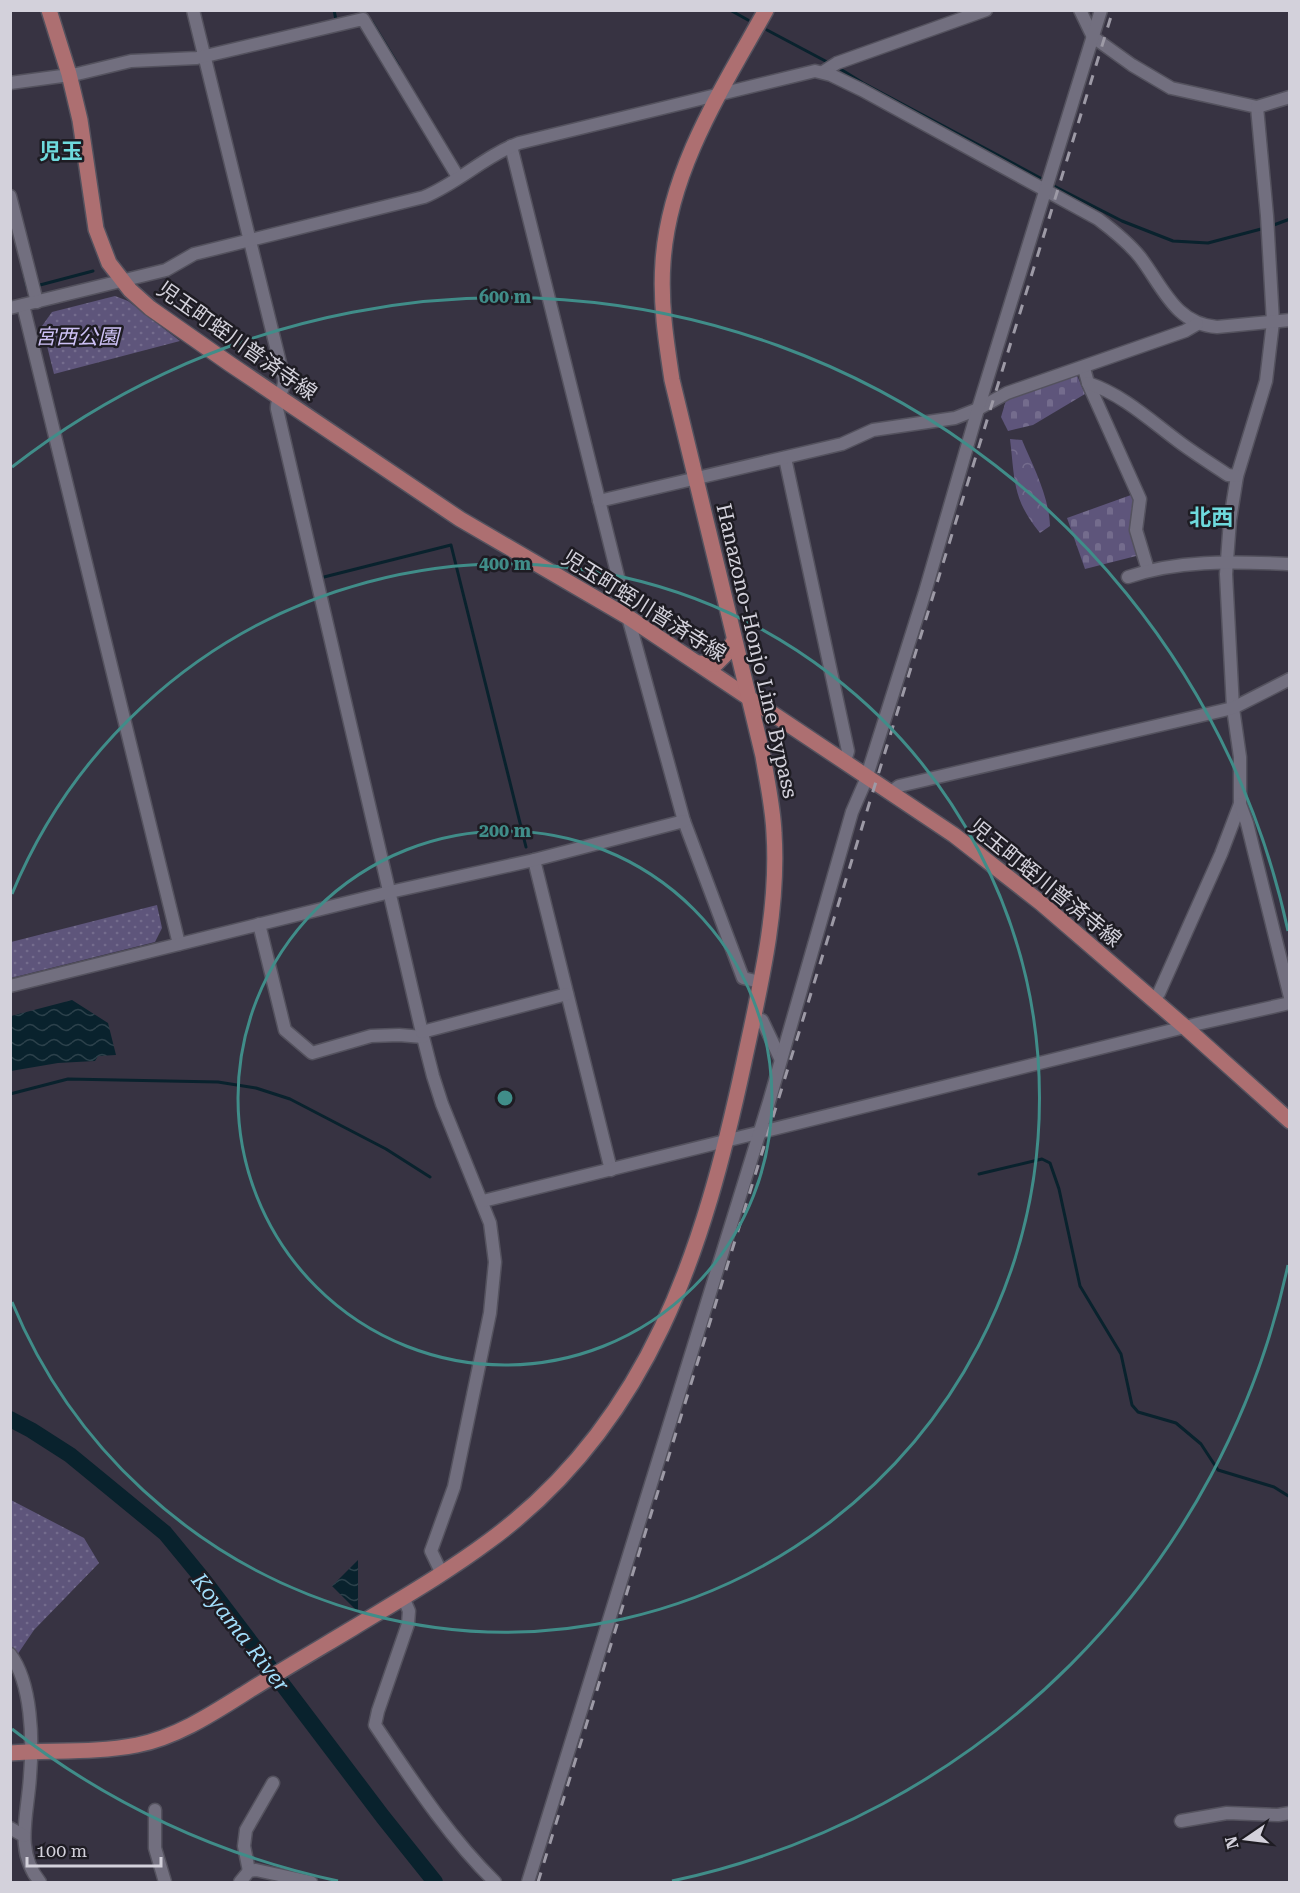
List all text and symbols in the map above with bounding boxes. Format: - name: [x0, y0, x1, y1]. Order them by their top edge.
- district label: 児玉: [39, 139, 83, 164]
- street label: 児玉町蛭川普済寺線: [153, 277, 321, 405]
- text: 600 m: [479, 286, 532, 307]
- park label: 宮西公園: [35, 325, 122, 349]
- street label: Hanazono-Honjo Line Bypass: [711, 501, 803, 801]
- district label: 北西: [1189, 505, 1233, 530]
- street label: 児玉町蛭川普済寺線: [558, 546, 730, 666]
- text: 400 m: [479, 553, 532, 574]
- street label: 児玉町蛭川普済寺線: [964, 814, 1126, 952]
- text: 200 m: [479, 820, 532, 841]
- centre of rings: [495, 1088, 515, 1108]
- water label: Koyama River: [186, 1567, 295, 1697]
- north arrow: [1216, 1809, 1276, 1869]
- scale bar: [27, 1830, 160, 1868]
- text: N: [1221, 1834, 1243, 1851]
- text: 100 m: [36, 1840, 87, 1861]

